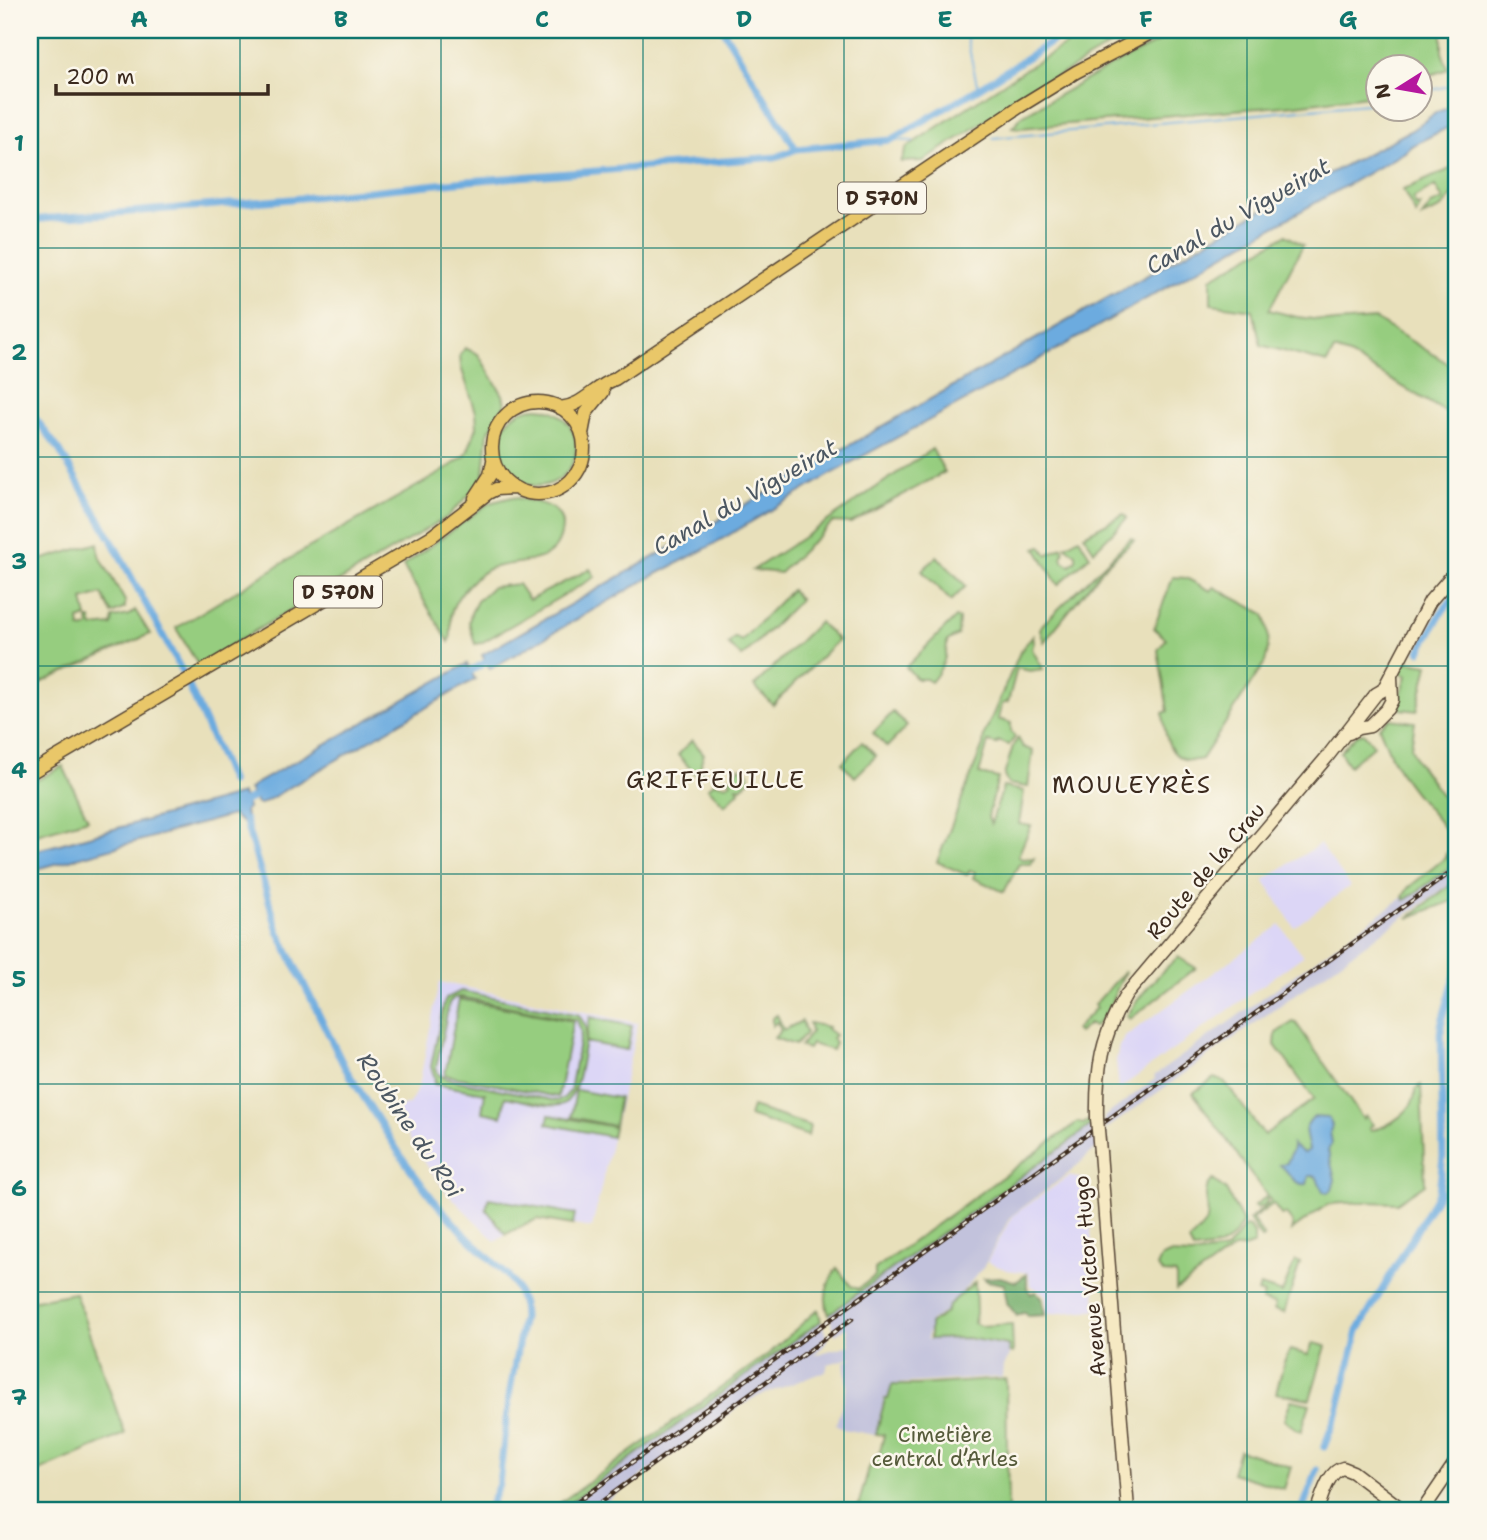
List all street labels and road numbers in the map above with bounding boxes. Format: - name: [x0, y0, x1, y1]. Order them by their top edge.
- road number: D 570N: [838, 182, 926, 214]
- road number: D 570N: [294, 576, 382, 608]
- street label: Route de la Crau: [1141, 797, 1271, 945]
- street label: Avenue Victor Hugo: [1067, 1174, 1113, 1378]

